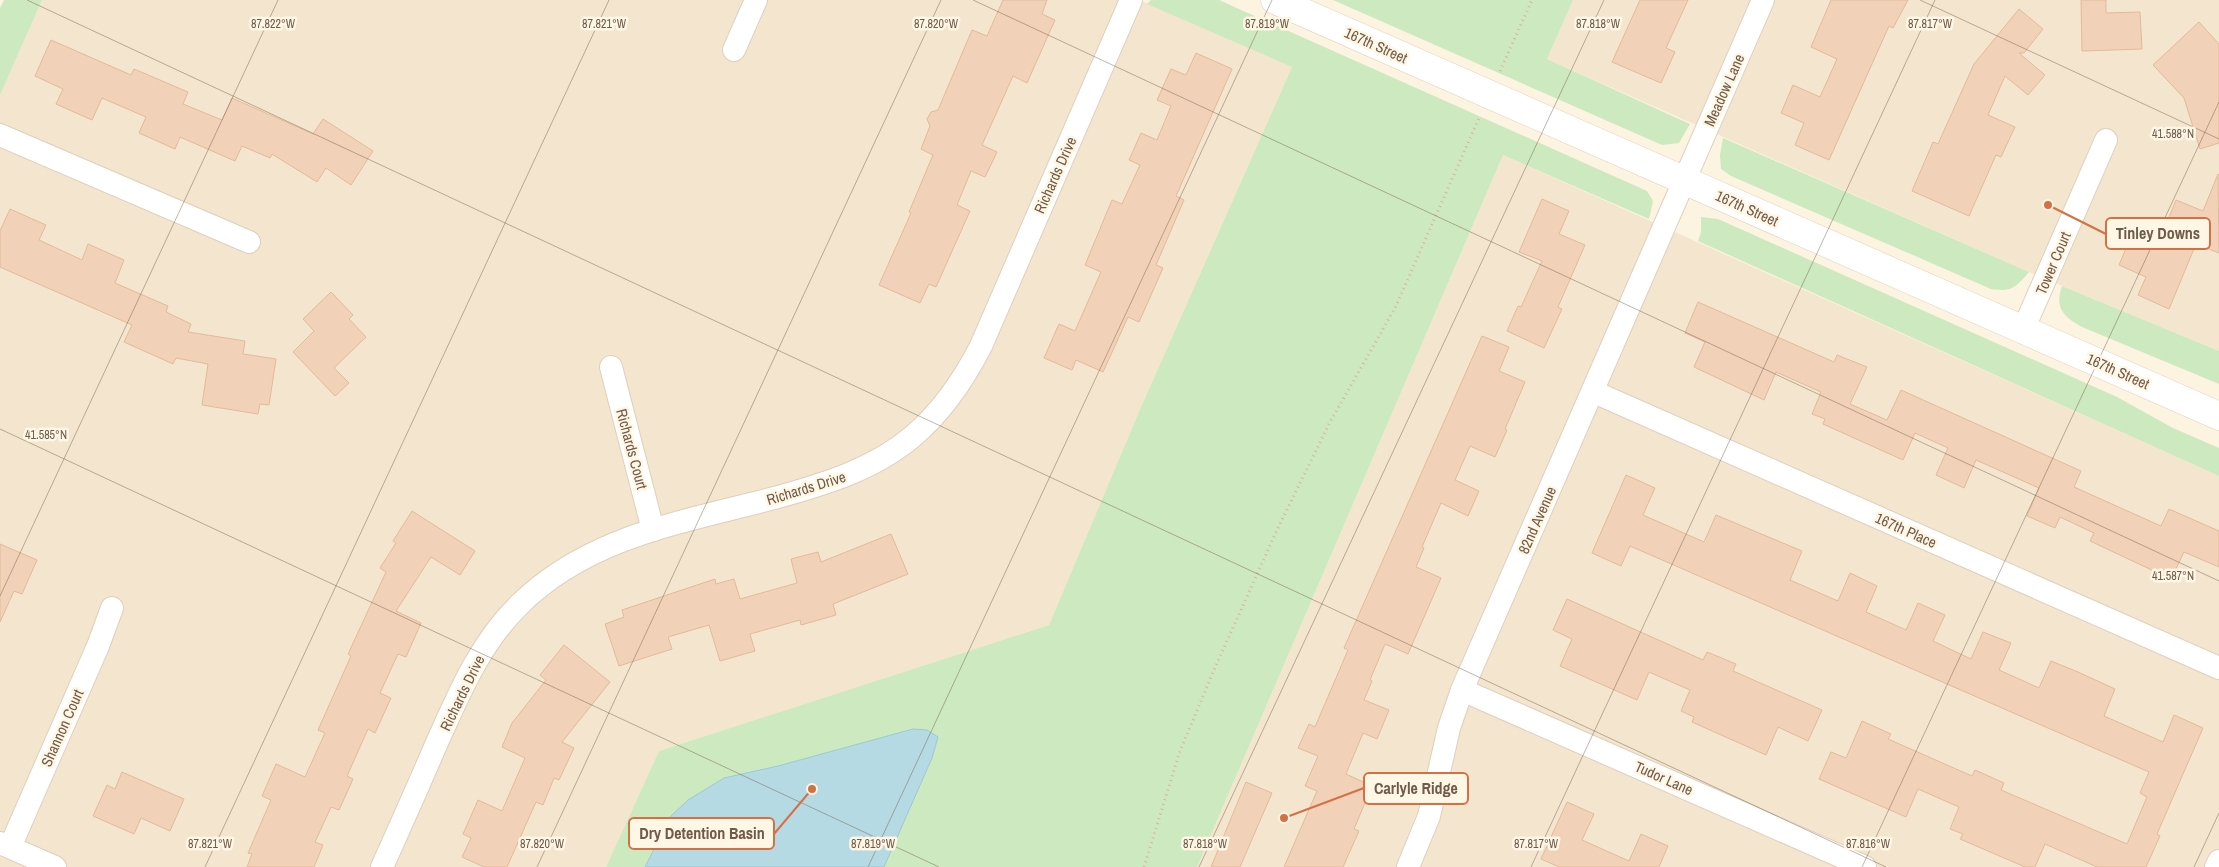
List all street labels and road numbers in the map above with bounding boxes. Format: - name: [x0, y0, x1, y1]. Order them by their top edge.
- street label: 167th Street: [1341, 22, 1411, 68]
- street label: Meadow Lane: [1699, 50, 1749, 130]
- street label: Richards Drive: [1029, 133, 1081, 217]
- street label: 167th Street: [1712, 185, 1782, 231]
- street label: Tower Court: [2030, 228, 2076, 298]
- street label: 167th Street: [2083, 348, 2153, 394]
- street label: Richards Court: [611, 406, 653, 492]
- street label: Richards Drive: [764, 466, 848, 510]
- street label: 82nd Avenue: [1513, 483, 1561, 557]
- street label: 167th Place: [1872, 507, 1940, 553]
- street label: Richards Drive: [435, 651, 489, 734]
- street label: Shannon Court: [36, 685, 89, 770]
- street label: Tudor Lane: [1631, 756, 1697, 800]

